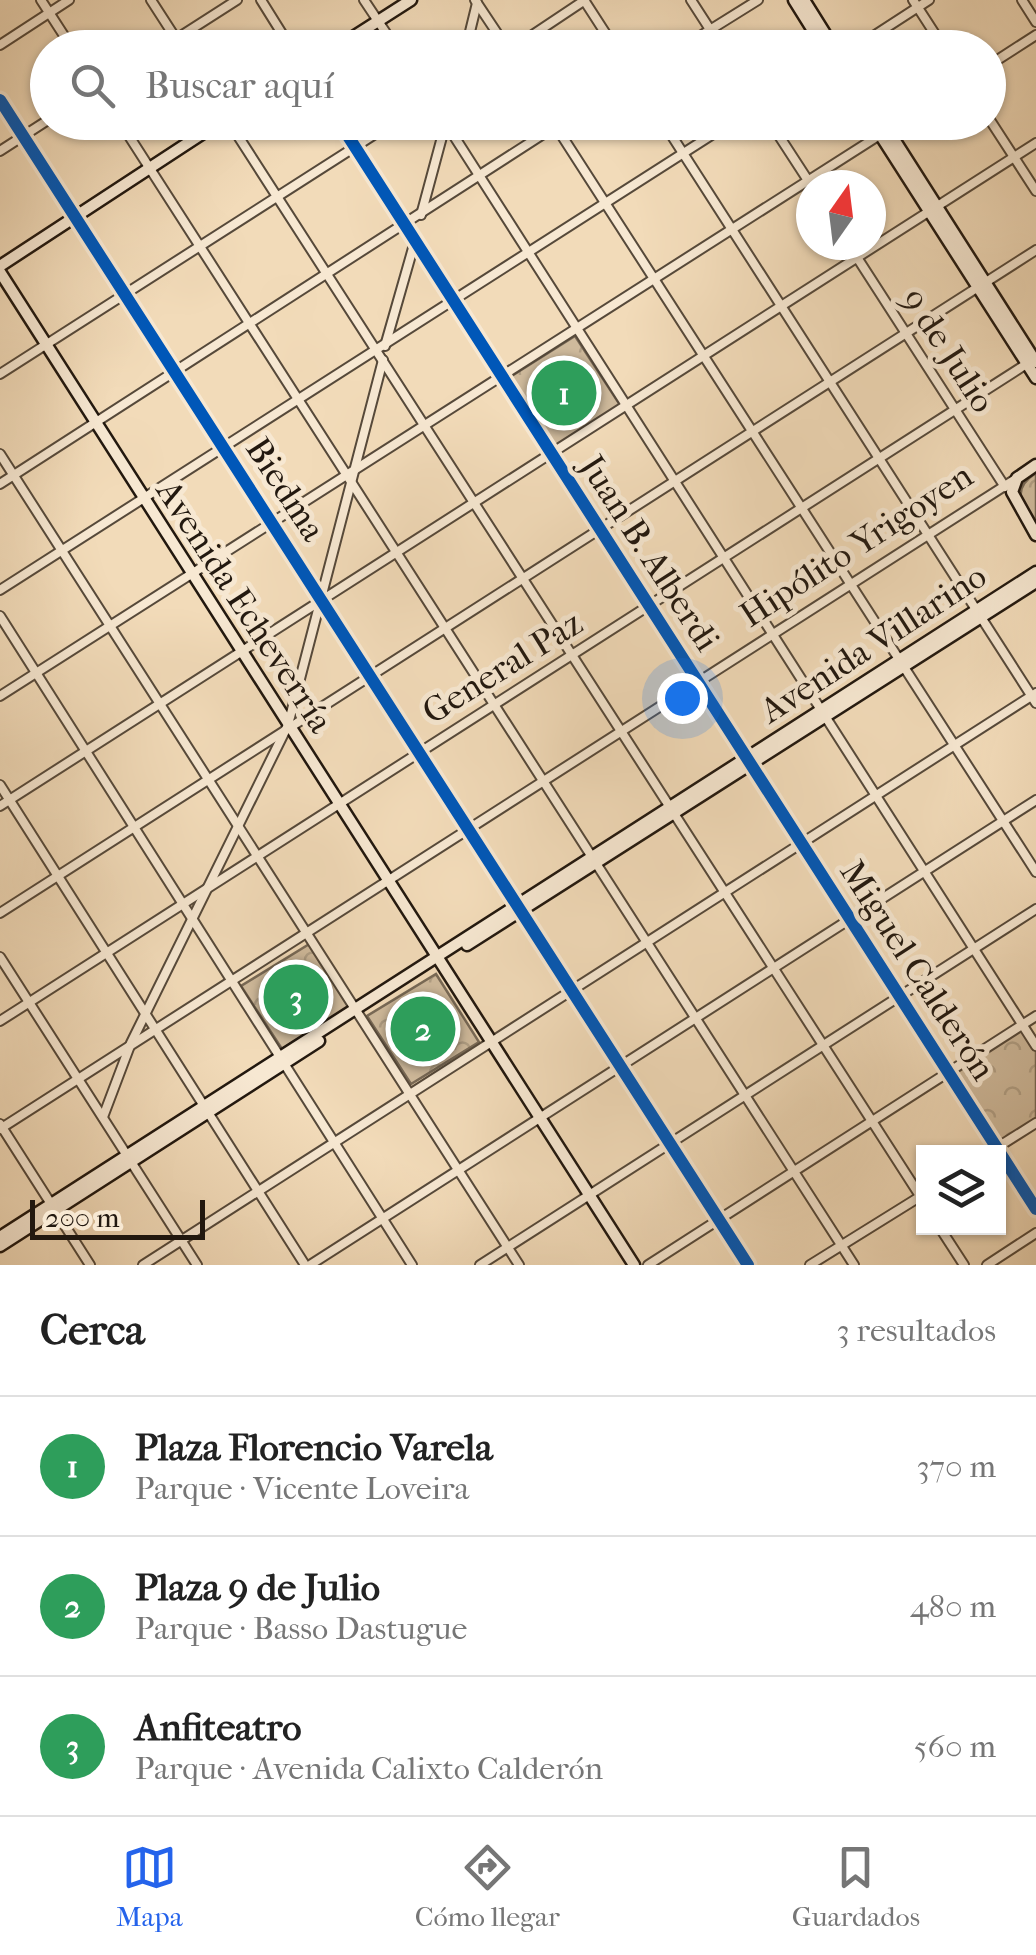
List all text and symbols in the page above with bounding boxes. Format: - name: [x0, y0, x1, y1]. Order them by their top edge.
- search box: [30, 30, 1006, 140]
- icon: search: [65, 58, 120, 113]
- text: Buscar aquí: [145, 63, 334, 108]
- north arrow: [796, 170, 886, 260]
- street label: 9 de Julio: [893, 281, 1004, 420]
- pin: 1: [532, 356, 596, 430]
- street label: Biedma: [237, 430, 334, 549]
- street label: Juan B. Alberdi: [570, 445, 728, 659]
- street label: Hipólito Yrigoyen: [732, 455, 980, 636]
- street label: Avenida Echeverría: [147, 471, 342, 741]
- street label: Avenida Villarino: [751, 555, 994, 733]
- street label: General Paz: [415, 602, 590, 733]
- your location: [657, 673, 708, 724]
- street label: Miguel Calderón: [831, 853, 1004, 1088]
- pin: 3: [264, 960, 328, 1034]
- pin: 2: [390, 992, 456, 1066]
- map controls: [916, 1145, 1006, 1235]
- button: layers: [916, 1145, 1006, 1235]
- scale bar: [30, 1195, 205, 1240]
- text: 200 m: [45, 1201, 120, 1234]
- text: Cerca: [40, 1306, 145, 1355]
- text: 3 resultados: [837, 1312, 996, 1349]
- text: Plaza Florencio Varela: [135, 1425, 493, 1470]
- text: 1: [67, 1448, 78, 1485]
- text: 370 m: [916, 1448, 996, 1485]
- text: Parque · Vicente Loveira: [135, 1470, 469, 1507]
- text: Plaza 9 de Julio: [135, 1565, 380, 1610]
- text: 2: [64, 1588, 81, 1625]
- text: 480 m: [910, 1588, 996, 1625]
- text: Parque · Basso Dastugue: [135, 1610, 467, 1647]
- text: Anfiteatro: [135, 1705, 302, 1750]
- text: 3: [66, 1728, 79, 1765]
- text: 560 m: [914, 1728, 996, 1765]
- text: Parque · Avenida Calixto Calderón: [135, 1750, 603, 1787]
- tab: Mapa: [116, 1840, 183, 1933]
- tab: Cómo llegar: [415, 1840, 560, 1933]
- tab: Guardados: [792, 1840, 920, 1933]

